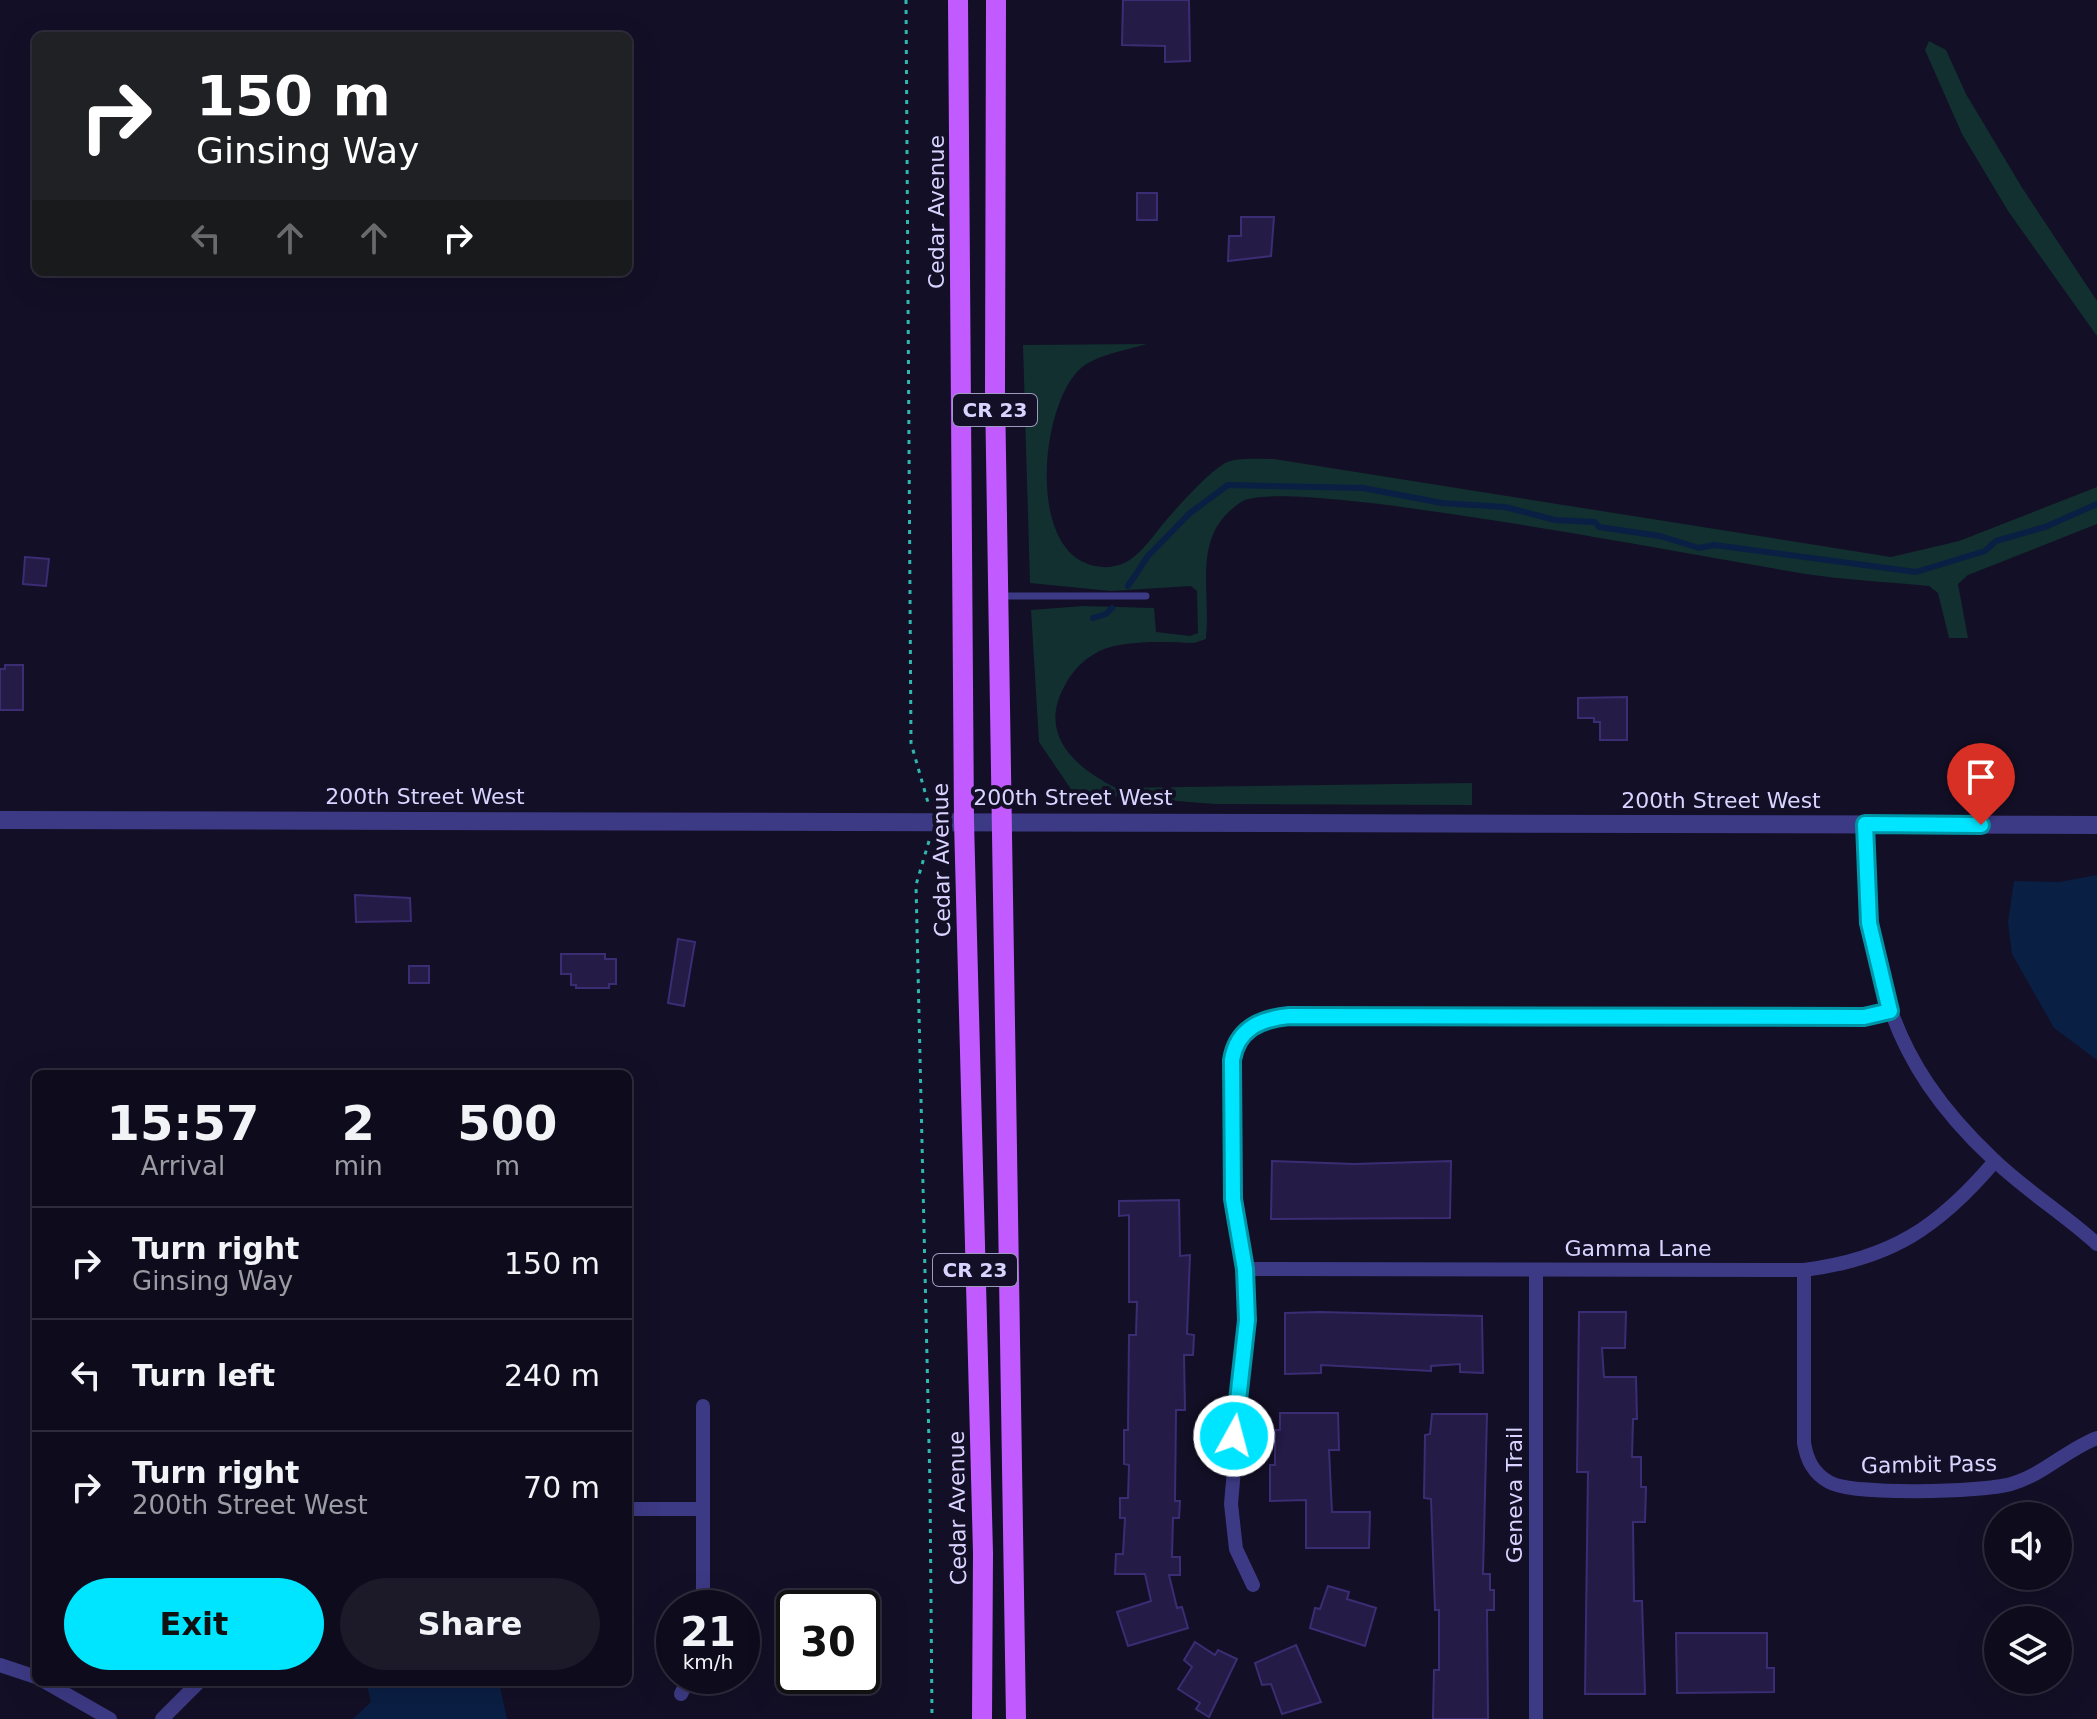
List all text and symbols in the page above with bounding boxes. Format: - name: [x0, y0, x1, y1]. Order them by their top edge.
- text: 150 m: [196, 63, 391, 128]
- icon: right: [64, 64, 168, 168]
- text: Ginsing Way: [196, 130, 419, 171]
- street label: Cedar Avenue: [924, 135, 949, 289]
- icon: left: [184, 216, 228, 260]
- icon: ahead: [268, 216, 312, 260]
- icon: ahead: [352, 216, 396, 260]
- icon: right: [436, 216, 480, 260]
- road number: CR 23: [953, 394, 1037, 426]
- pin: [1947, 743, 2015, 825]
- icon: arrive: [1959, 755, 2003, 799]
- street label: Cedar Avenue: [928, 783, 955, 937]
- street label: 200th Street West: [325, 784, 525, 809]
- street label: 200th Street West: [973, 785, 1173, 810]
- street label: 200th Street West: [1621, 788, 1821, 813]
- text: 15:57: [106, 1095, 259, 1151]
- text: 2: [342, 1095, 375, 1151]
- text: 500: [457, 1095, 557, 1151]
- text: Arrival: [141, 1151, 225, 1181]
- text: min: [334, 1151, 383, 1181]
- text: m: [495, 1151, 520, 1181]
- text: Turn right: [132, 1231, 299, 1266]
- street label: Gamma Lane: [1564, 1236, 1712, 1261]
- icon: right: [64, 1241, 108, 1285]
- text: 150 m: [504, 1246, 600, 1281]
- road number: CR 23: [933, 1254, 1017, 1286]
- text: Ginsing Way: [132, 1266, 293, 1296]
- icon: left: [64, 1353, 108, 1397]
- text: Turn left: [132, 1358, 275, 1393]
- text: 240 m: [504, 1358, 600, 1393]
- position arrow: [1192, 1394, 1276, 1478]
- street label: Geneva Trail: [1502, 1427, 1527, 1563]
- street label: Cedar Avenue: [944, 1431, 971, 1585]
- street label: Gambit Pass: [1861, 1451, 1997, 1478]
- text: Turn right: [132, 1455, 299, 1490]
- icon: right: [64, 1465, 108, 1509]
- text: 70 m: [523, 1470, 600, 1505]
- text: 200th Street West: [132, 1490, 368, 1520]
- map controls: [1984, 1502, 2072, 1694]
- button: sound: [1984, 1502, 2072, 1590]
- button: Exit: [64, 1578, 324, 1670]
- button: Share: [340, 1578, 600, 1670]
- speed limit sign: 30: [776, 1590, 880, 1694]
- button: layers: [1984, 1606, 2072, 1694]
- text: 21: [680, 1609, 736, 1655]
- text: km/h: [683, 1650, 733, 1674]

